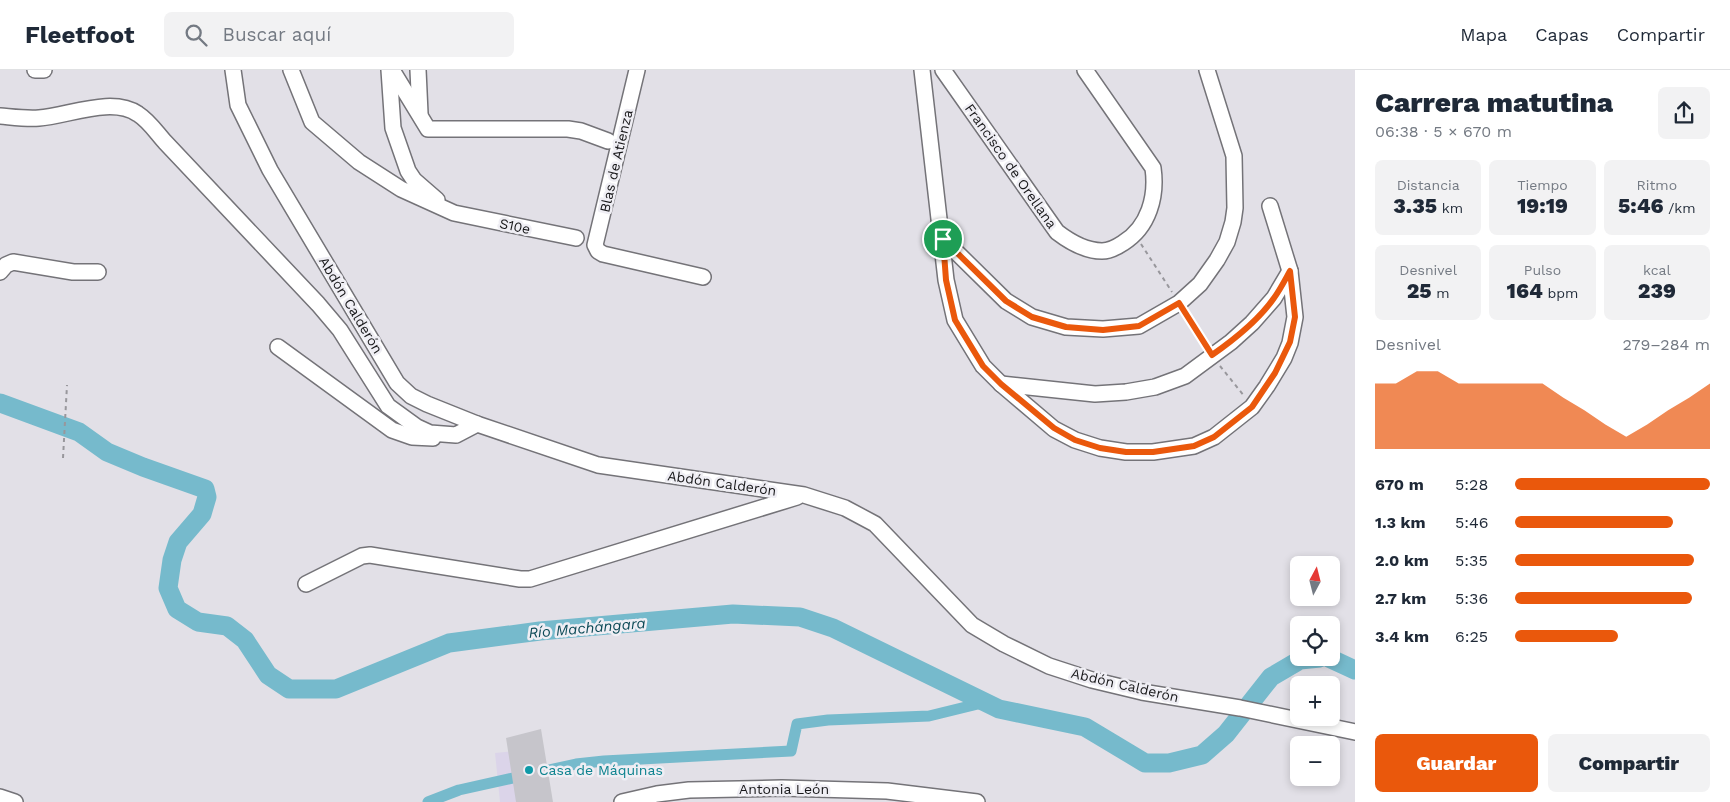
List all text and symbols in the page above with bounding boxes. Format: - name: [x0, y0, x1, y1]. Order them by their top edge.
- search box: [164, 12, 514, 57]
- text: Fleetfoot: [25, 21, 134, 49]
- icon: search: [182, 21, 210, 49]
- text: Buscar aquí: [222, 23, 331, 46]
- text: Mapa: [1460, 24, 1507, 45]
- text: Capas: [1535, 24, 1589, 45]
- text: Compartir: [1617, 24, 1705, 45]
- text: Carrera matutina: [1375, 86, 1613, 119]
- button: share: [1658, 87, 1710, 139]
- street label: Francisco de Orellana: [962, 100, 1060, 232]
- street label: Blas de Atienza: [596, 108, 636, 214]
- text: 06:38 · 5 × 670 m: [1375, 122, 1512, 141]
- text: Distancia: [1397, 177, 1460, 193]
- text: Tiempo: [1517, 177, 1568, 193]
- text: Ritmo: [1637, 177, 1677, 193]
- text: 3.35: [1393, 193, 1437, 218]
- text: 19:19: [1517, 193, 1568, 218]
- text: 5:46: [1618, 193, 1663, 218]
- text: km: [1437, 200, 1463, 216]
- text: /km: [1663, 200, 1696, 216]
- street label: S10e: [498, 215, 532, 237]
- pin: [922, 218, 964, 260]
- icon: arrive: [929, 225, 957, 253]
- street label: Abdón Calderón: [316, 254, 386, 356]
- text: Desnivel: [1399, 262, 1457, 278]
- text: Pulso: [1524, 262, 1561, 278]
- text: kcal: [1643, 262, 1671, 278]
- text: 25: [1407, 278, 1432, 303]
- text: 164: [1507, 278, 1543, 303]
- text: 239: [1638, 278, 1676, 303]
- text: m: [1432, 285, 1450, 301]
- text: bpm: [1543, 285, 1578, 301]
- text: Desnivel: [1375, 335, 1441, 354]
- text: 279–284 m: [1622, 335, 1710, 354]
- street label: Abdón Calderón: [666, 467, 778, 499]
- text: 670 m: [1375, 475, 1424, 494]
- text: 5:28: [1455, 475, 1488, 494]
- text: 1.3 km: [1375, 513, 1426, 532]
- text: 5:46: [1455, 513, 1489, 532]
- text: 2.0 km: [1375, 551, 1429, 570]
- text: 5:35: [1455, 551, 1488, 570]
- north arrow: [1290, 556, 1340, 606]
- map controls: [1290, 556, 1340, 786]
- text: 2.7 km: [1375, 589, 1426, 608]
- text: 5:36: [1455, 589, 1488, 608]
- water label: Río Machángara: [528, 614, 646, 642]
- button: locate: [1290, 616, 1340, 666]
- text: 3.4 km: [1375, 627, 1429, 646]
- text: 6:25: [1455, 627, 1488, 646]
- street label: Abdón Calderón: [1070, 665, 1180, 705]
- button: +: [1290, 676, 1340, 726]
- button: Guardar: [1375, 734, 1538, 792]
- button: Compartir: [1548, 734, 1710, 792]
- button: −: [1290, 736, 1340, 786]
- place label: Casa de Máquinas: [539, 762, 663, 778]
- marker: Casa de Máquinas: [523, 764, 535, 776]
- street label: Antonia León: [739, 781, 829, 797]

